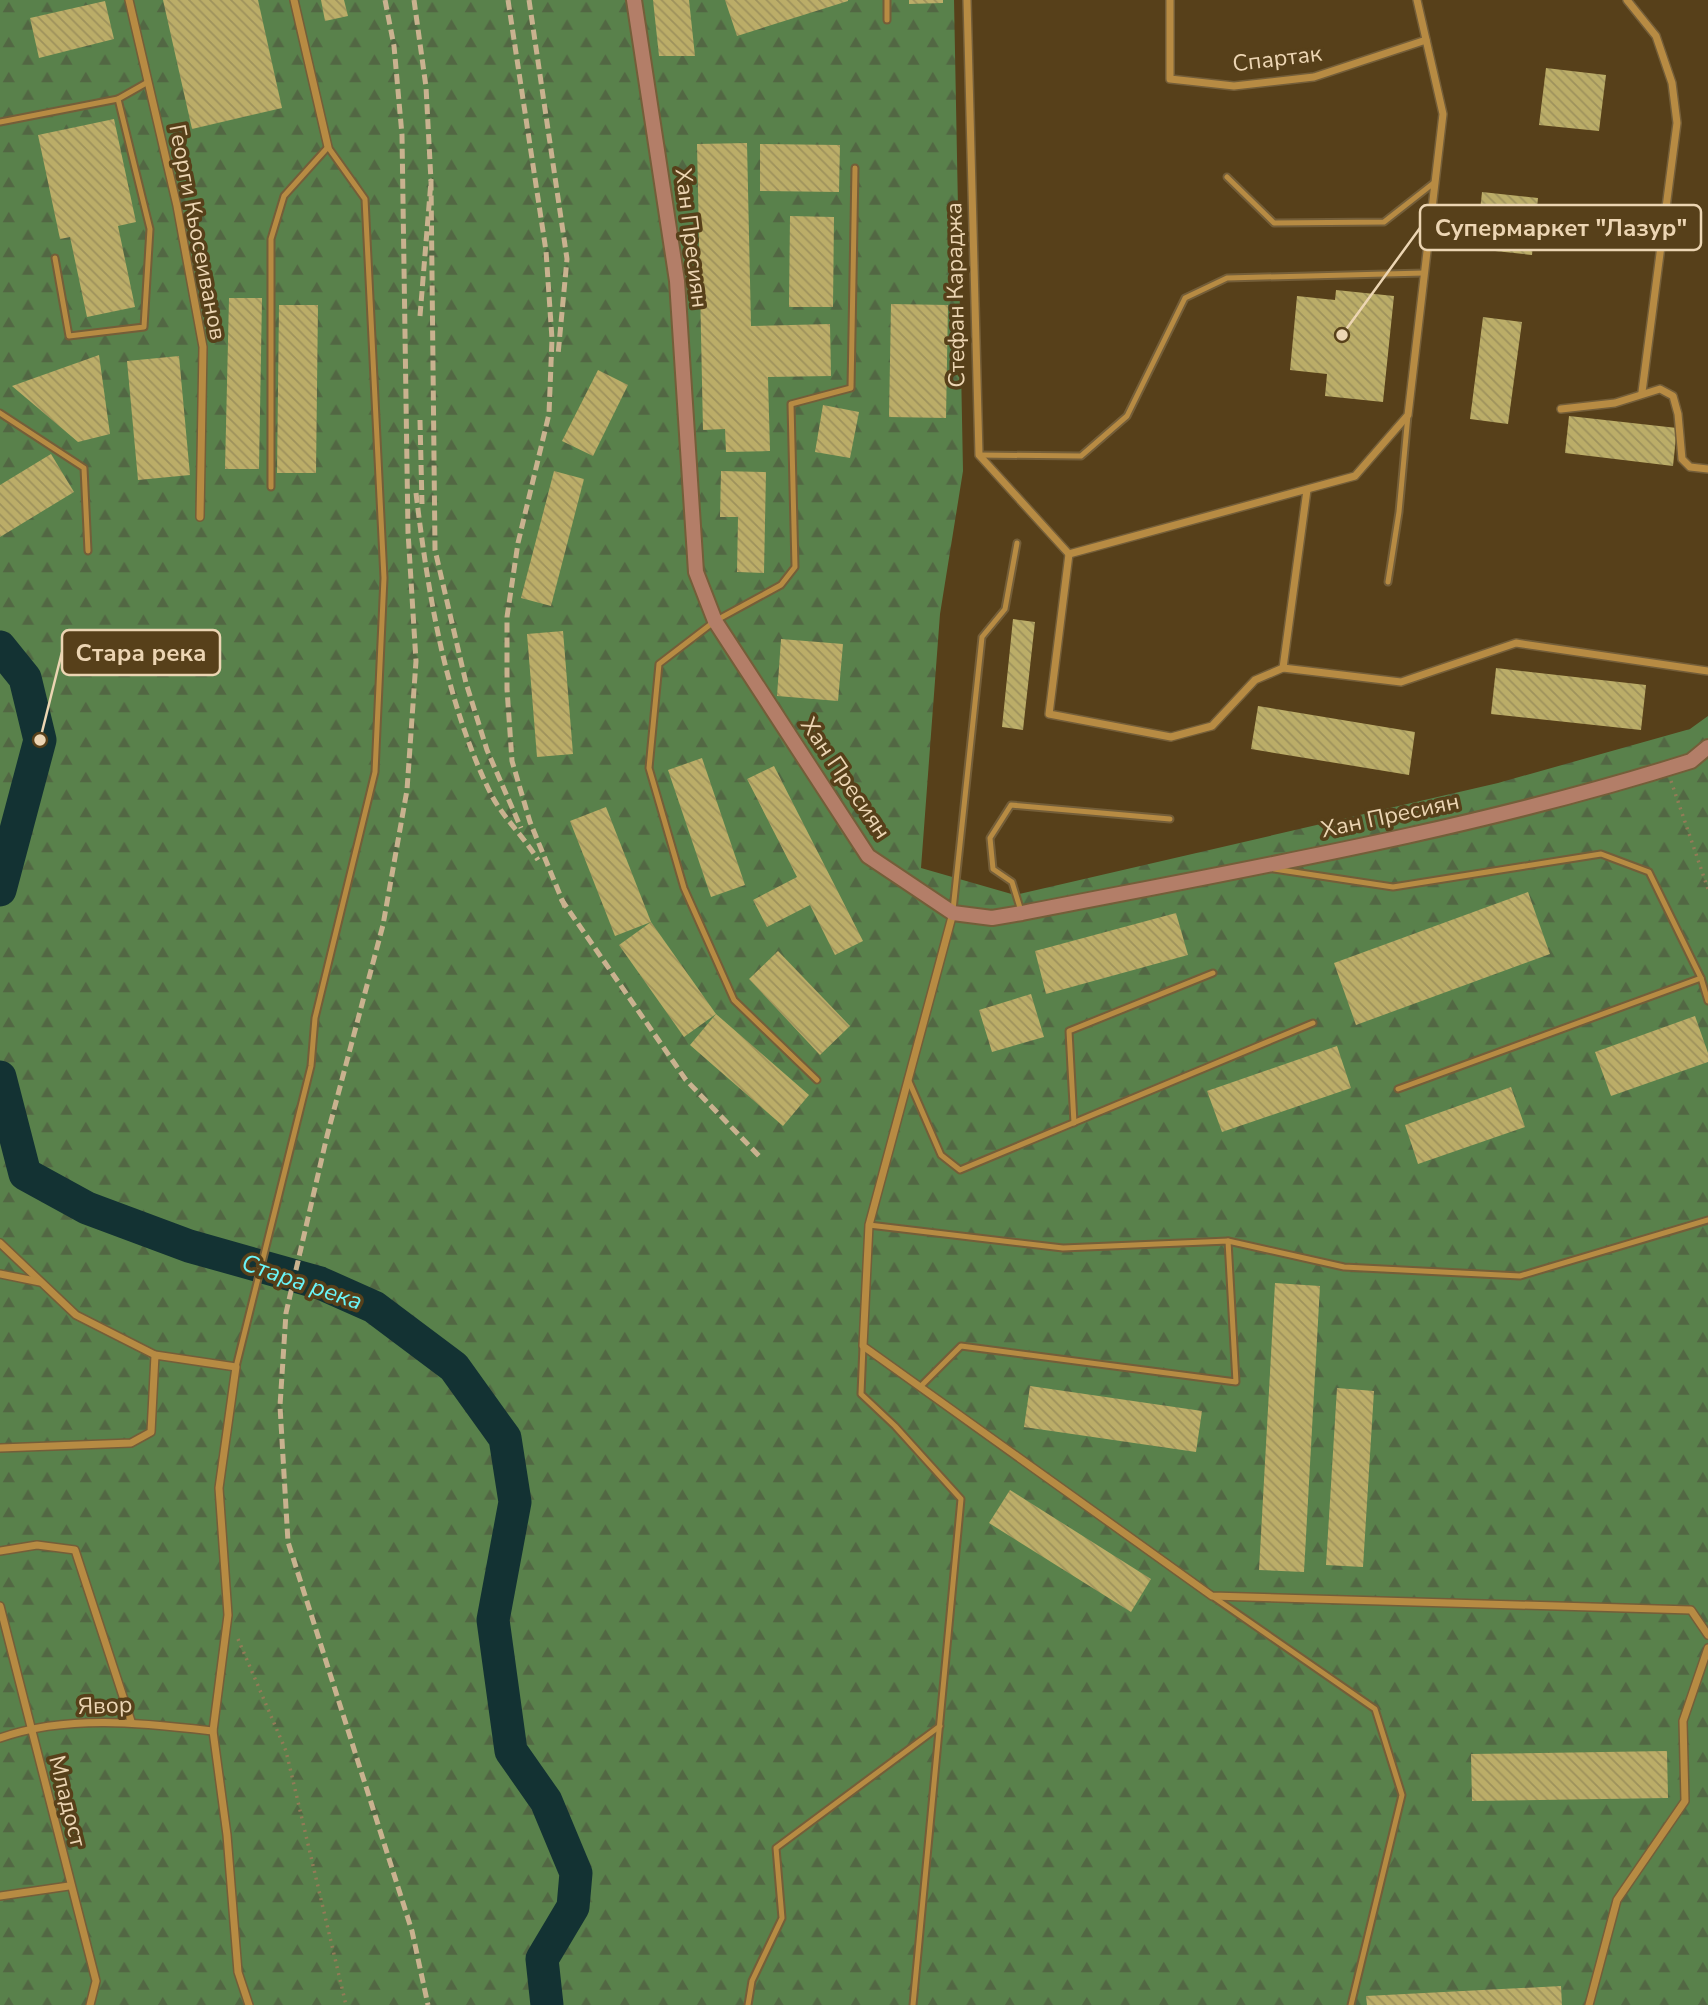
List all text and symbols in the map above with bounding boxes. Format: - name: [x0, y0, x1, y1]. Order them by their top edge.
- street label: Спартак: [1231, 38, 1324, 79]
- street label: Георги Кьосеиванов: [161, 122, 234, 343]
- street label: Хан Пресиян: [668, 166, 715, 310]
- street label: Стефан Караджа: [938, 202, 973, 388]
- callout: Супермаркет "Лазур": [1420, 205, 1701, 250]
- text: Супермаркет "Лазур": [1435, 212, 1687, 244]
- callout: Стара река: [62, 630, 220, 675]
- text: Стара река: [76, 637, 206, 669]
- street label: Хан Пресиян: [793, 711, 898, 845]
- street label: Хан Пресиян: [1318, 786, 1462, 845]
- water label: Стара река: [237, 1246, 367, 1318]
- street label: Явор: [77, 1689, 133, 1722]
- street label: Младост: [41, 1752, 94, 1851]

